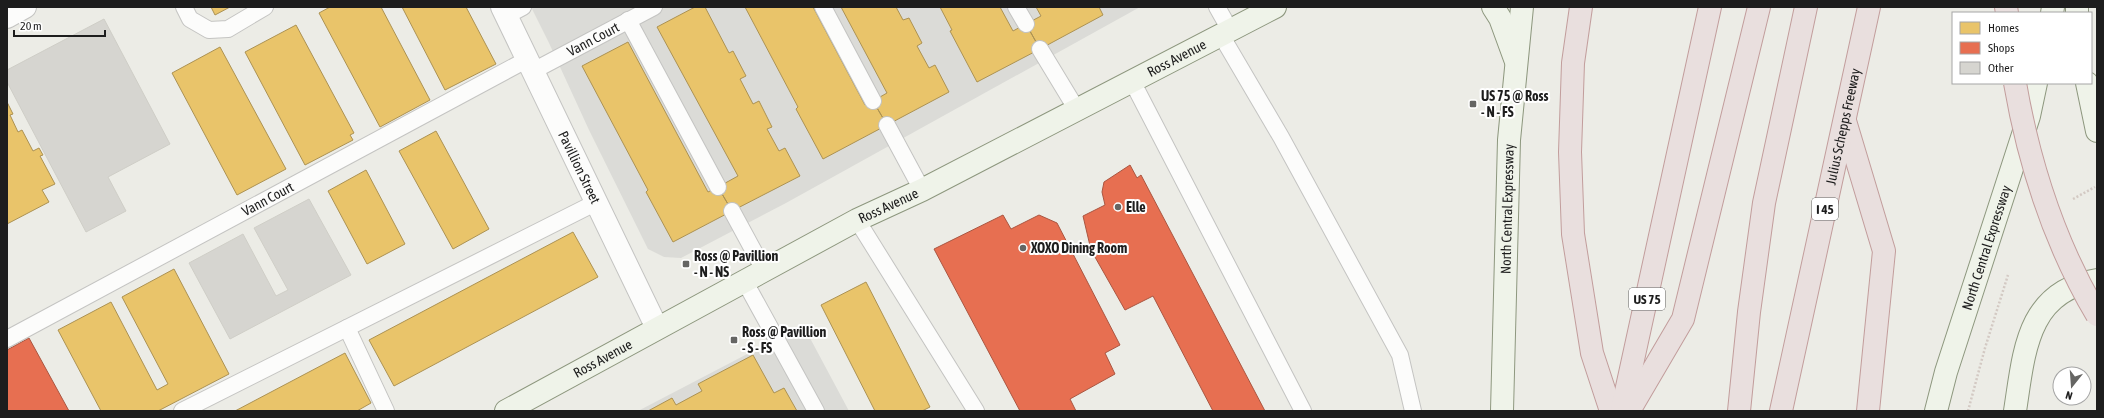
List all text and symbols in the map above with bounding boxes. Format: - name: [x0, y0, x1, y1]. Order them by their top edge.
- scale bar: [14, 12, 105, 38]
- legend: [1952, 12, 2092, 84]
- text: 20 m: [20, 19, 42, 33]
- street label: Vann Court: [565, 19, 622, 59]
- text: Homes: [1988, 21, 2019, 35]
- street label: Ross Avenue: [1144, 36, 1209, 80]
- text: Shops: [1988, 41, 2014, 55]
- text: Other: [1988, 61, 2014, 75]
- street label: Julius Schepps Freeway: [1822, 67, 1863, 186]
- place label: US 75 @ Ross - N - FS: [1481, 88, 1548, 120]
- marker: US 75 @ Ross - N - FS: [1468, 99, 1478, 109]
- street label: Pavillion Street: [555, 128, 604, 206]
- street label: North Central Expressway: [1498, 143, 1517, 274]
- street label: Vann Court: [239, 179, 296, 219]
- street label: North Central Expressway: [1959, 183, 2014, 312]
- street label: Ross Avenue: [856, 185, 921, 226]
- road number: I 45: [1812, 198, 1838, 220]
- place label: Elle: [1126, 199, 1146, 215]
- marker: Elle: [1113, 202, 1123, 212]
- place label: XOXO Dining Room: [1030, 240, 1127, 256]
- marker: XOXO Dining Room: [1018, 243, 1028, 253]
- place label: Ross @ Pavillion - N - NS: [694, 248, 779, 280]
- marker: Ross @ Pavillion - N - NS: [681, 259, 691, 269]
- road number: US 75: [1629, 288, 1665, 310]
- place label: Ross @ Pavillion - S - FS: [742, 324, 827, 356]
- marker: Ross @ Pavillion - S - FS: [729, 335, 739, 345]
- street label: Ross Avenue: [571, 336, 635, 381]
- north arrow: [2052, 366, 2092, 406]
- text: N: [2064, 389, 2074, 402]

